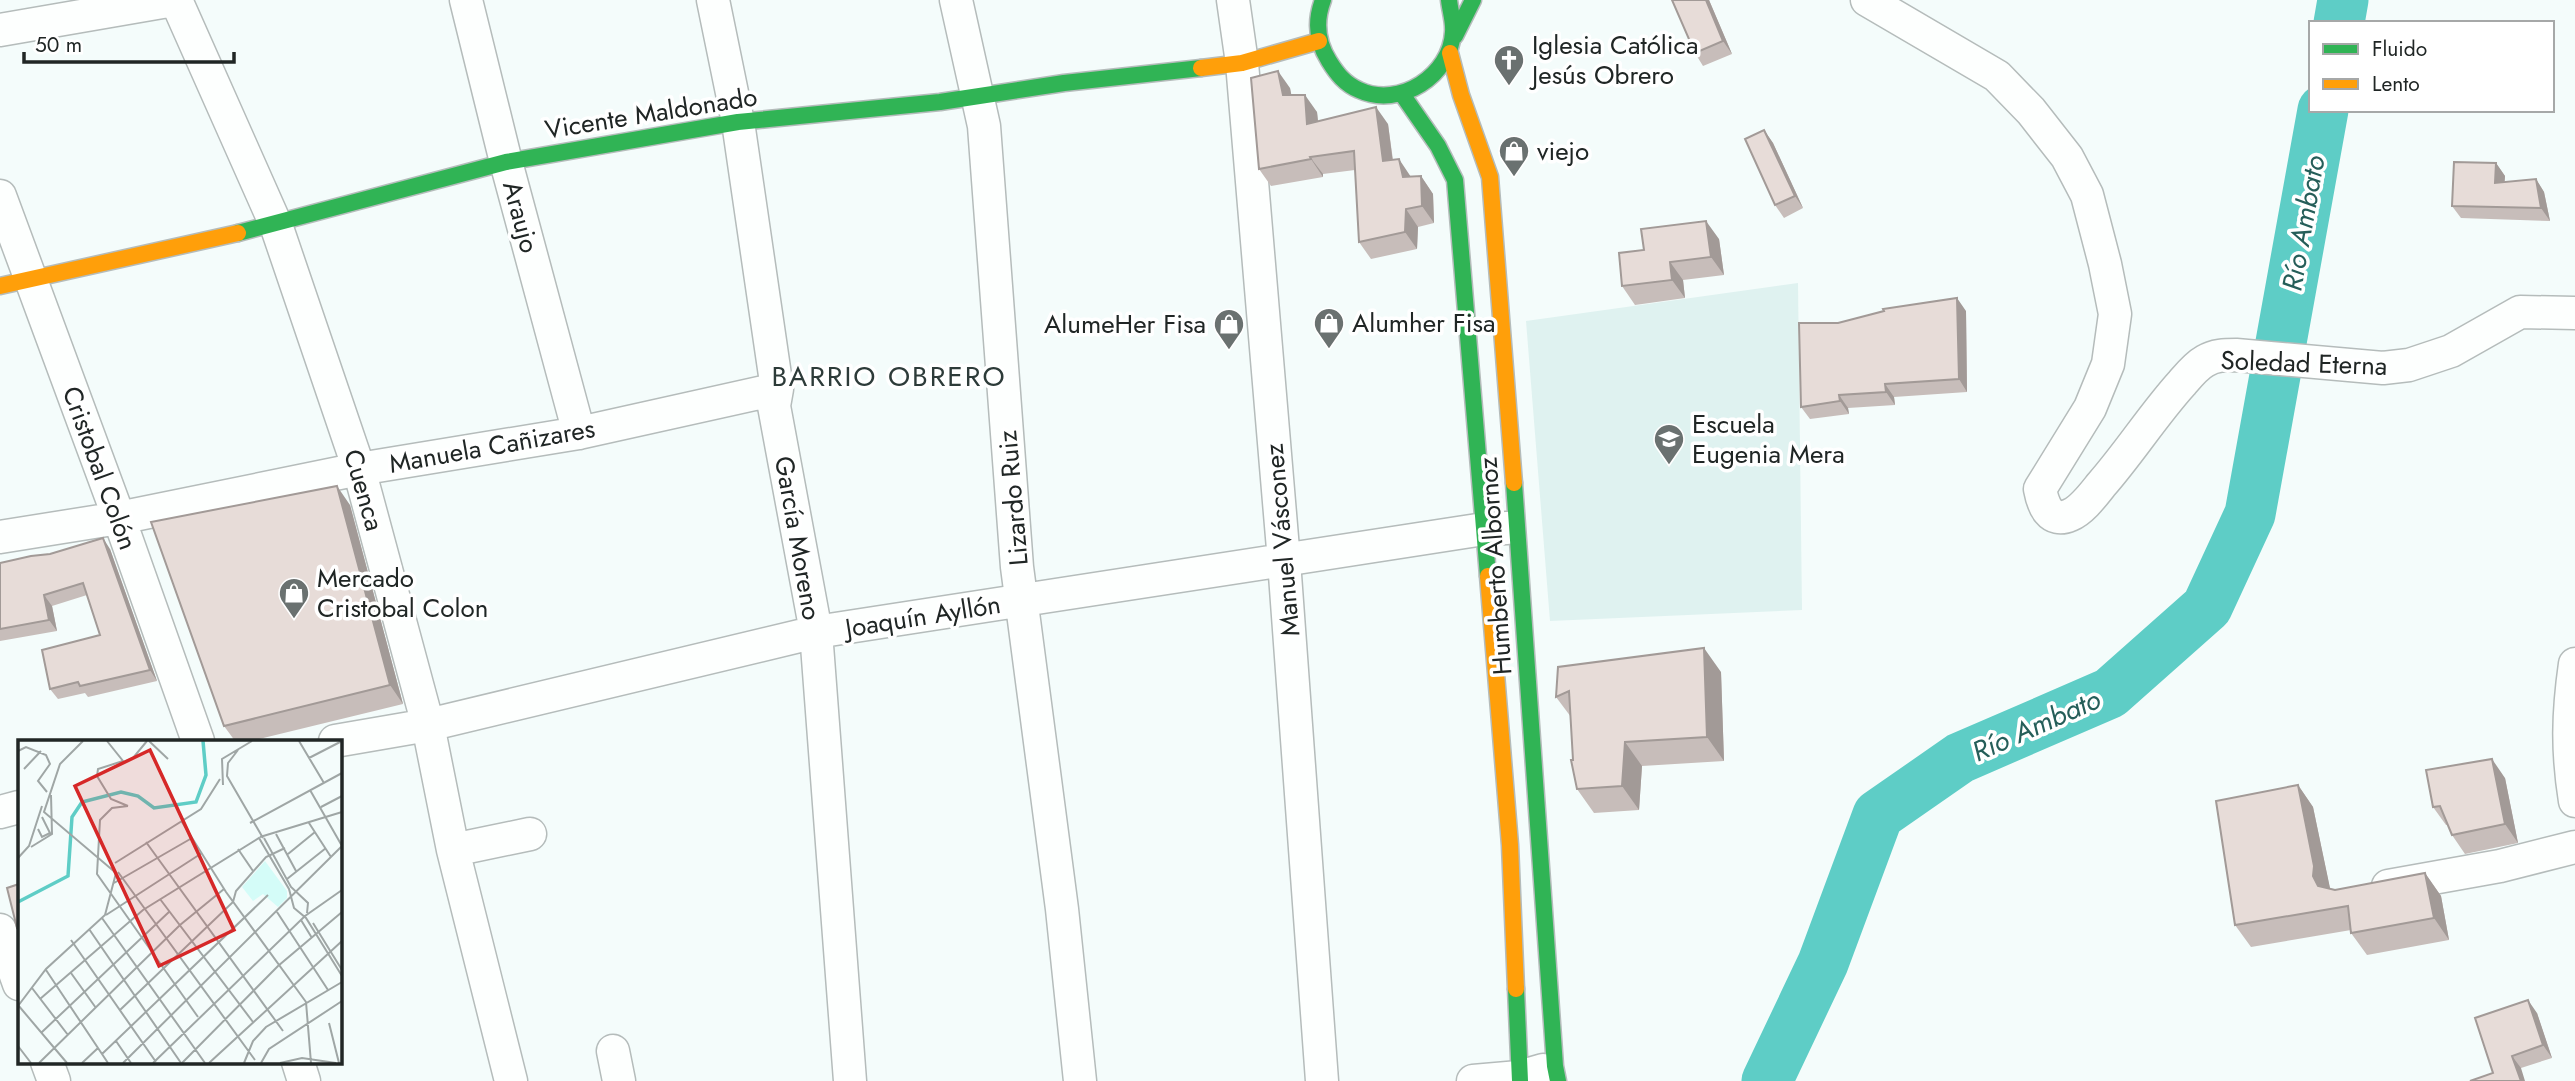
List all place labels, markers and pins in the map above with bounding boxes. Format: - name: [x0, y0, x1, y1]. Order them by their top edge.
- place label: Iglesia Católica Jesús Obrero: [1529, 26, 1699, 94]
- church icon: Iglesia Católica Jesús Obrero: [1492, 43, 1526, 87]
- place label: viejo: [1537, 132, 1589, 170]
- shop icon: viejo: [1497, 134, 1531, 178]
- place label: Alumher Fisa: [1352, 304, 1496, 342]
- place label: AlumeHer Fisa: [1044, 305, 1206, 343]
- shop icon: Alumher Fisa: [1312, 306, 1346, 350]
- shop icon: AlumeHer Fisa: [1212, 307, 1246, 351]
- place label: Escuela Eugenia Mera: [1692, 405, 1845, 473]
- school or university icon: Escuela Eugenia Mera: [1652, 422, 1686, 466]
- place label: Mercado Cristobal Colon: [317, 559, 488, 627]
- shop icon: Mercado Cristobal Colon: [277, 576, 311, 620]

